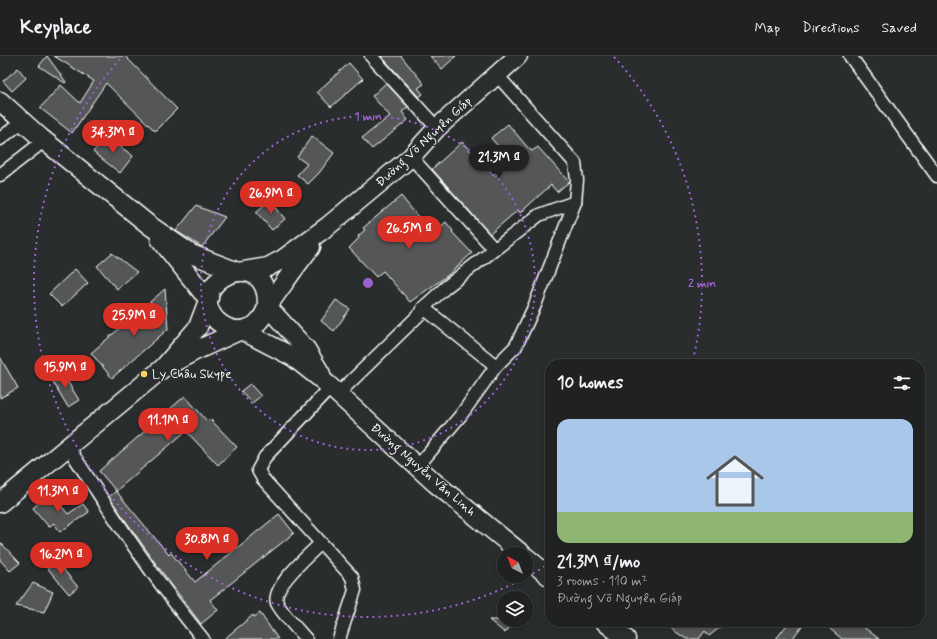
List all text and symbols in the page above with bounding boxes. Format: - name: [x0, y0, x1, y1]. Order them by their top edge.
- text: Keyplace: [20, 15, 91, 40]
- text: Map: [754, 19, 780, 37]
- text: Directions: [802, 19, 860, 37]
- text: Saved: [882, 19, 917, 37]
- street label: Đường Võ Nguyên Giáp: [372, 93, 477, 192]
- text: 1 min: [354, 109, 382, 125]
- pin: 34.3M ₫: [76, 120, 150, 154]
- text: 34.3M ₫: [91, 124, 135, 141]
- pin: 21.3M ₫: [462, 145, 536, 179]
- text: 21.3M ₫: [478, 149, 520, 166]
- pin: 26.9M ₫: [234, 181, 308, 215]
- text: 26.9M ₫: [249, 185, 293, 202]
- pin: 26.5M ₫: [372, 216, 446, 250]
- text: 26.5M ₫: [386, 220, 432, 237]
- centre of rings: [361, 276, 375, 290]
- text: 2 min: [688, 276, 716, 292]
- pin: 25.9M ₫: [97, 303, 171, 337]
- text: 25.9M ₫: [112, 307, 156, 324]
- pin: 15.9M ₫: [28, 355, 102, 389]
- text: 15.9M ₫: [43, 359, 87, 376]
- place label: Ly Châu Skype: [152, 366, 232, 383]
- marker: Ly Châu Skype: [139, 369, 149, 379]
- text: 10 homes: [557, 372, 623, 394]
- icon: filters: [891, 372, 913, 394]
- pin: 11.1M ₫: [131, 408, 205, 442]
- text: 11.1M ₫: [147, 412, 189, 429]
- street label: Đường Nguyễn Văn Linh: [365, 420, 479, 522]
- icon: home: [699, 445, 771, 517]
- pin: 11.3M ₫: [21, 479, 95, 513]
- text: 11.3M ₫: [37, 483, 79, 500]
- pin: 30.8M ₫: [170, 527, 244, 561]
- text: 30.8M ₫: [185, 531, 229, 548]
- pin: 16.2M ₫: [24, 542, 98, 576]
- text: 16.2M ₫: [39, 546, 83, 563]
- north arrow: [497, 547, 533, 583]
- map controls: [497, 547, 533, 627]
- text: 21.3M ₫/mo: [557, 551, 640, 573]
- text: 3 rooms · 110 m²: [557, 573, 647, 590]
- text: Đường Võ Nguyên Giáp: [557, 590, 682, 607]
- button: layers: [497, 591, 533, 627]

